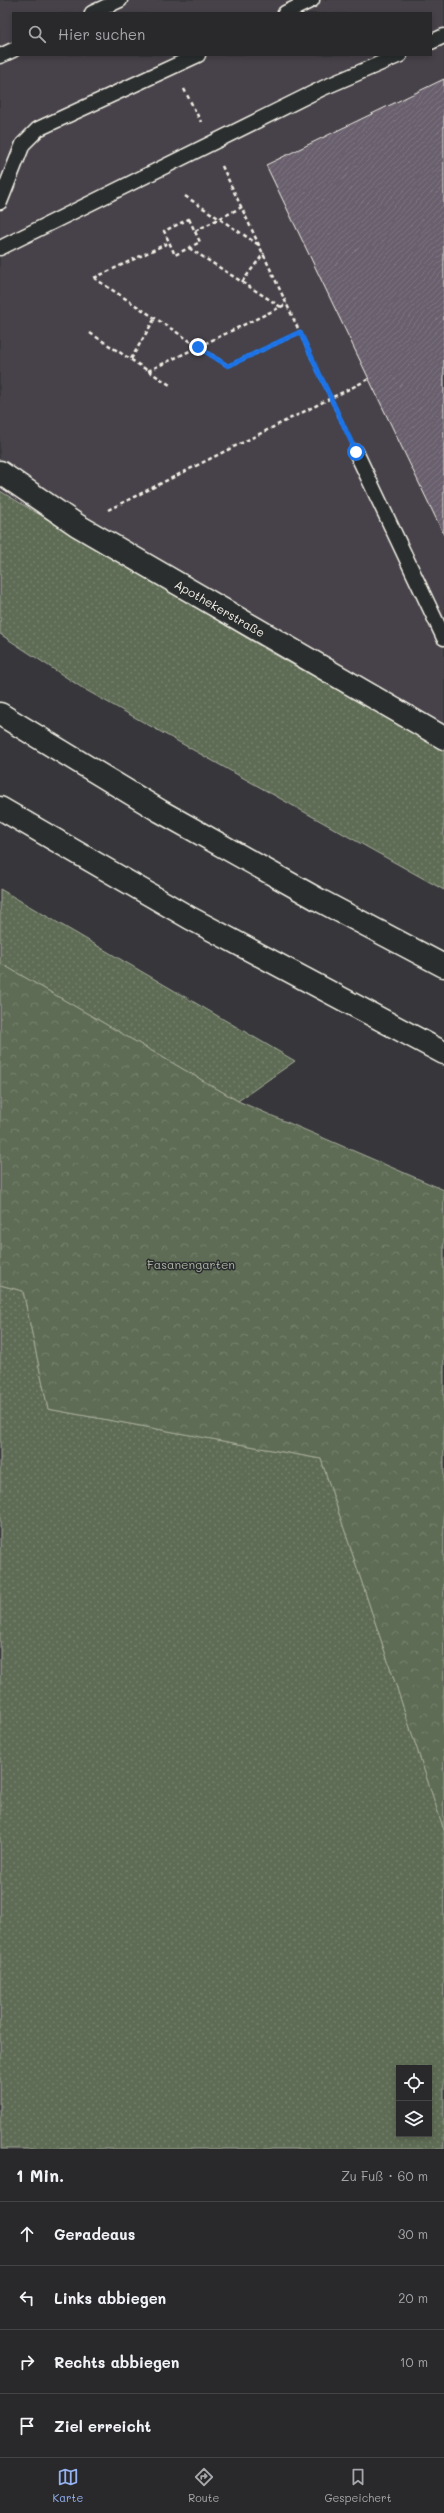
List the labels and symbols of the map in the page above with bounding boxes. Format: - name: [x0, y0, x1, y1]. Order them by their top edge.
- route end: [189, 338, 207, 356]
- route start: [347, 443, 365, 461]
- street label: Apothekerstraße: [172, 576, 268, 640]
- park label: Fasanengarten: [147, 1256, 235, 1272]

